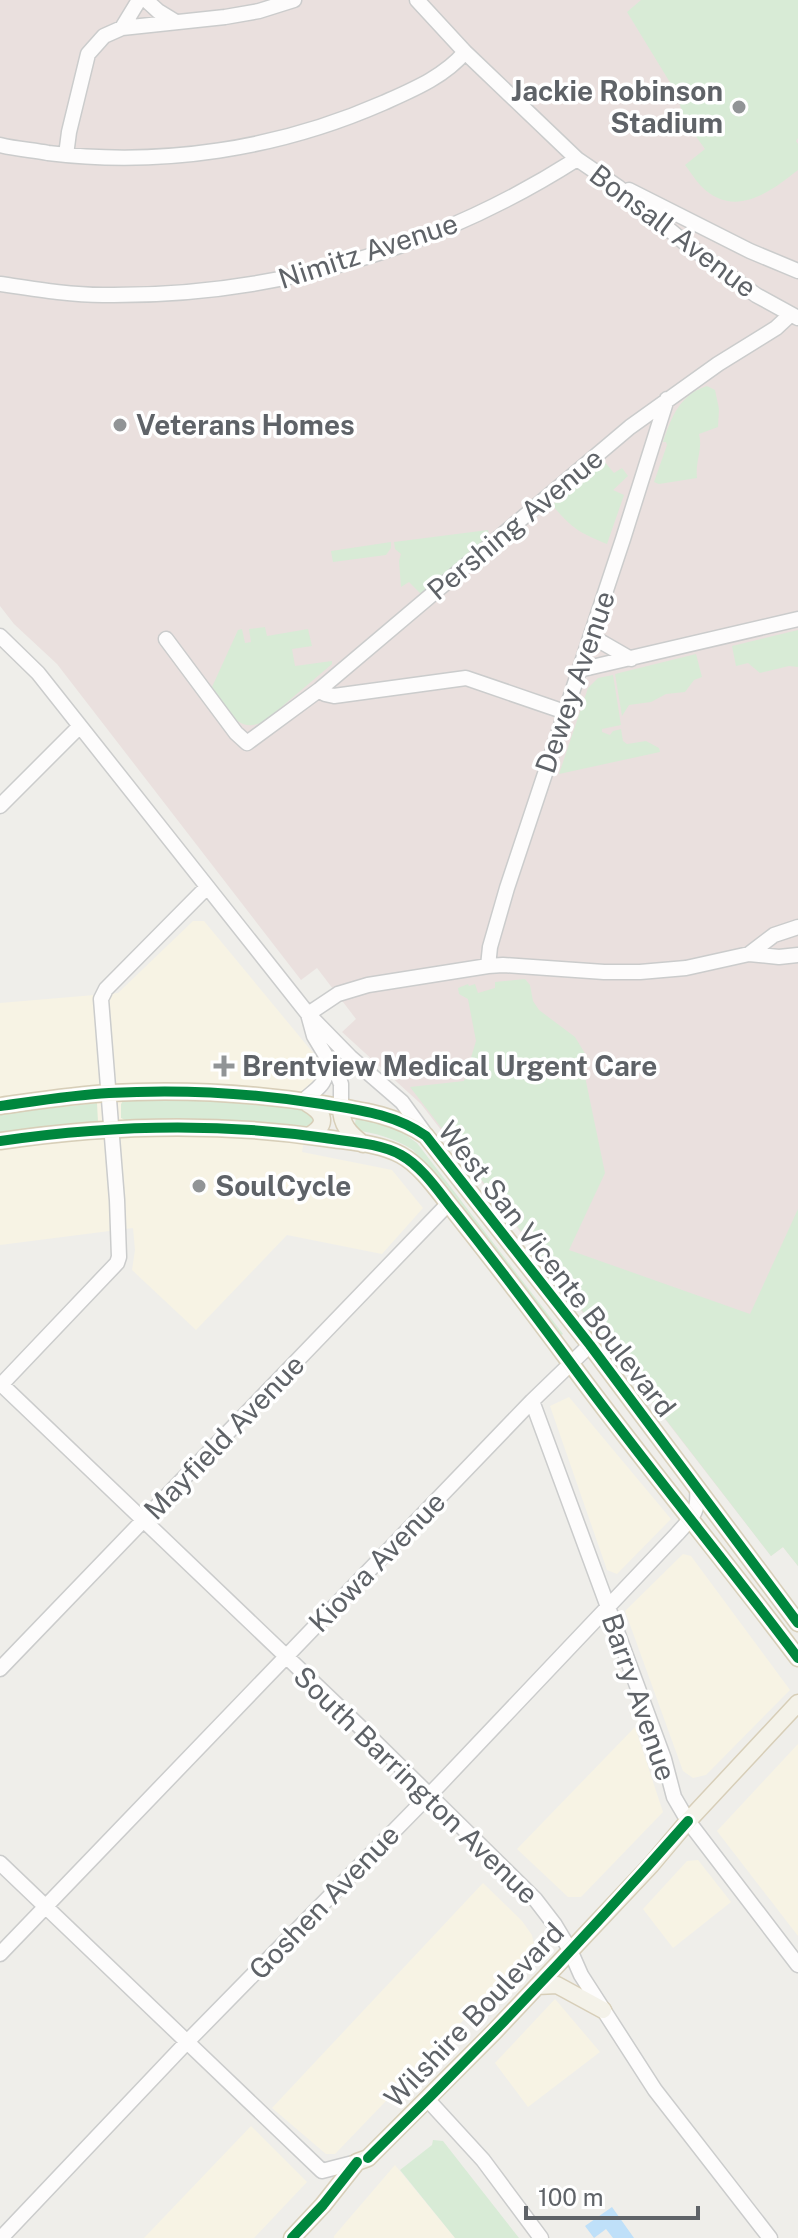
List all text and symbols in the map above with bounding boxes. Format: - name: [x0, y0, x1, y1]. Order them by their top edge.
- place label: Jackie Robinson Stadium: [511, 74, 723, 139]
- marker: Jackie Robinson Stadium: [730, 98, 748, 116]
- street label: Bonsall Avenue: [584, 157, 763, 304]
- street label: Nimitz Avenue: [274, 206, 462, 295]
- place label: Veterans Homes: [136, 408, 355, 441]
- marker: Veterans Homes: [111, 416, 129, 434]
- street label: Pershing Avenue: [420, 441, 609, 606]
- street label: Dewey Avenue: [528, 587, 621, 777]
- place label: Brentview Medical Urgent Care: [242, 1049, 658, 1082]
- marker: Brentview Medical Urgent Care: [213, 1055, 235, 1077]
- street label: West San Vicente Boulevard: [432, 1114, 683, 1423]
- place label: SoulCycle: [215, 1169, 351, 1202]
- marker: SoulCycle: [190, 1177, 208, 1195]
- street label: Mayfield Avenue: [137, 1347, 311, 1526]
- street label: Kiowa Avenue: [302, 1485, 452, 1638]
- street label: Barry Avenue: [595, 1609, 683, 1785]
- street label: South Barrington Avenue: [287, 1659, 545, 1910]
- street label: Goshen Avenue: [242, 1818, 406, 1986]
- street label: Wilshire Boulevard: [377, 1916, 570, 2114]
- scale bar: [526, 2170, 698, 2220]
- text: 100 m: [538, 2183, 604, 2211]

